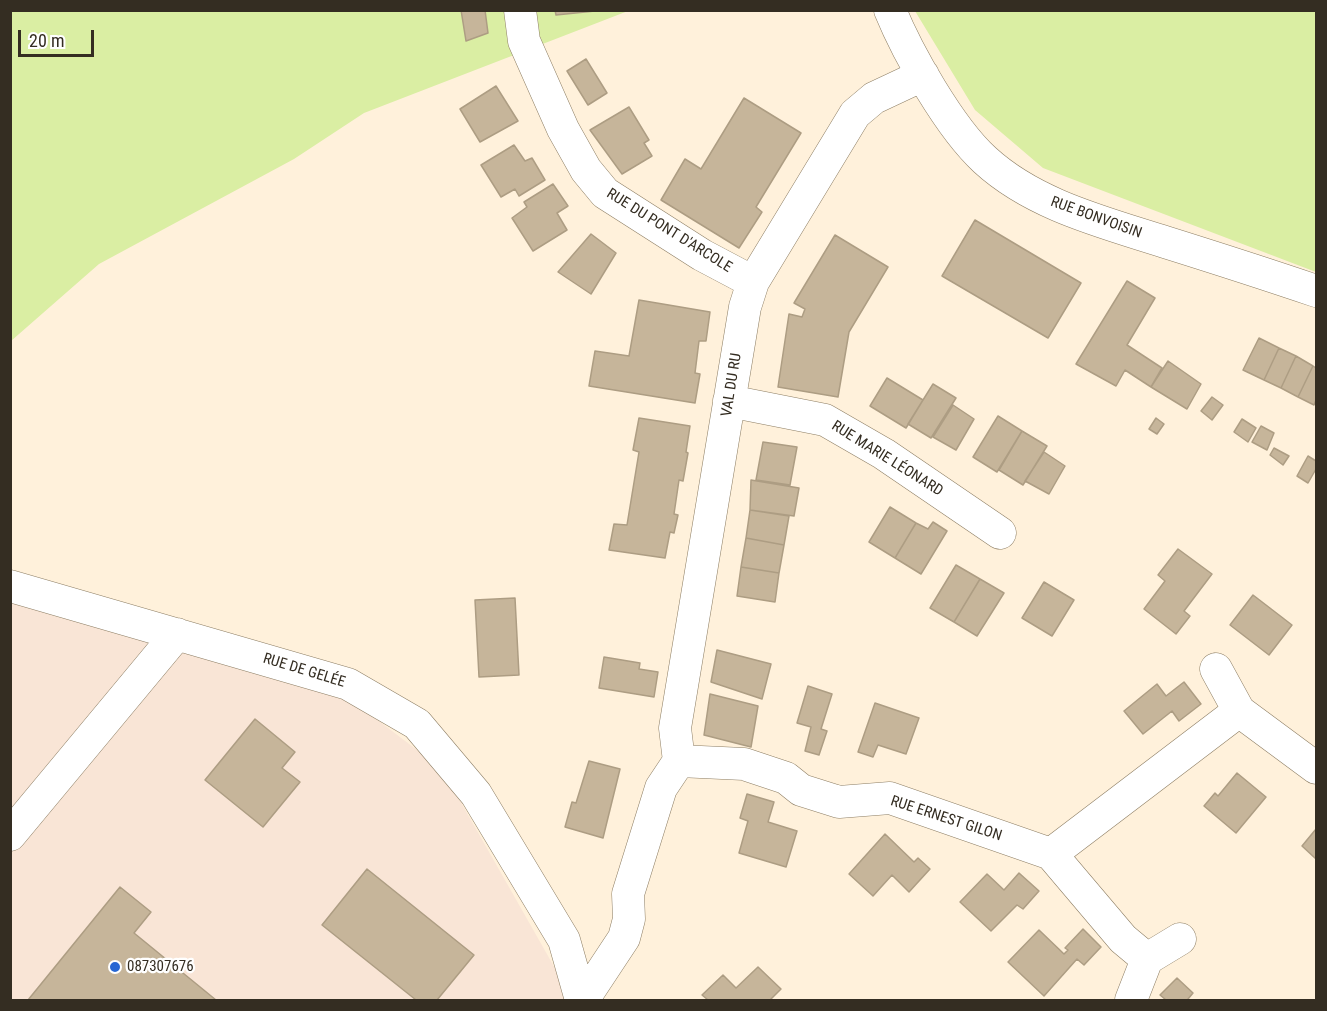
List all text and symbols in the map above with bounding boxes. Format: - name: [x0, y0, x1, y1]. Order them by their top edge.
- scale bar: [21, 18, 98, 56]
- text: 20 m: [29, 30, 64, 51]
- street label: RUE DU PONT D'ARCOLE: [603, 185, 735, 277]
- street label: RUE BONVOISIN: [1048, 193, 1144, 243]
- street label: VAL DU RU: [718, 352, 746, 418]
- street label: RUE MARIE LÉONARD: [828, 417, 946, 501]
- street label: RUE DE GELÉE: [261, 650, 347, 692]
- street label: RUE ERNEST GILON: [888, 793, 1004, 845]
- place label: 087307676: [127, 958, 194, 976]
- marker: 087307676: [108, 960, 122, 974]

